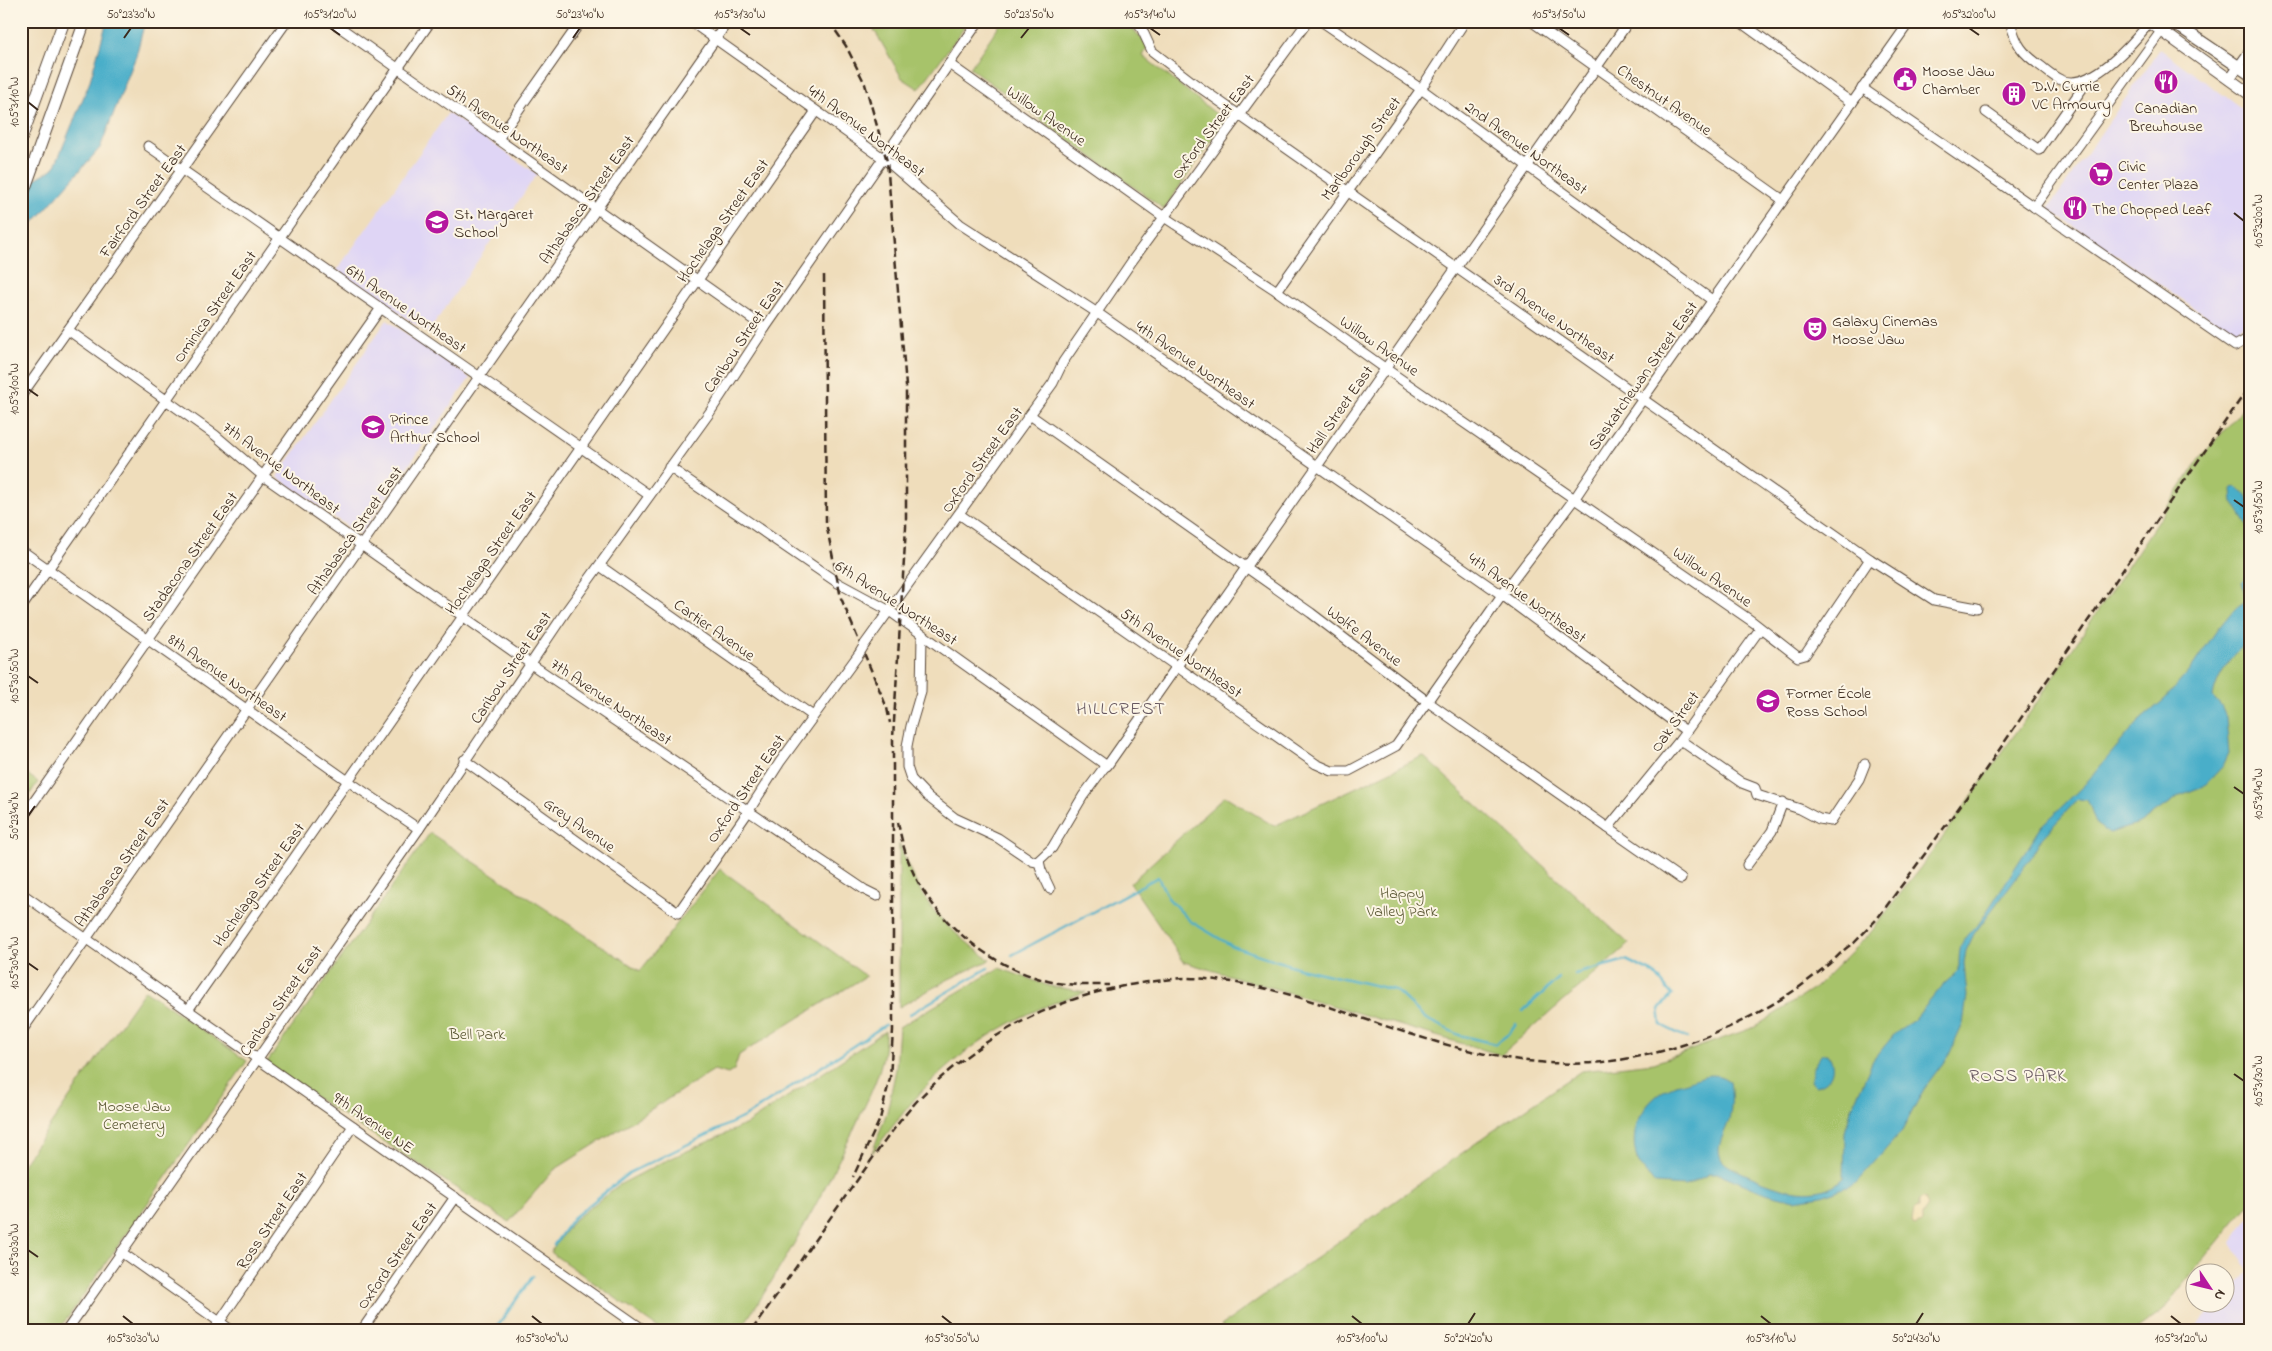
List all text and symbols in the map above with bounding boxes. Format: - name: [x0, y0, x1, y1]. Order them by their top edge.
- text: 50°23'30"N: [107, 6, 155, 24]
- text: 105°31'20"W: [304, 6, 356, 24]
- text: 50°23'40"N: [556, 6, 604, 24]
- text: 105°31'30"W: [714, 6, 766, 24]
- text: 50°23'50"N: [1004, 6, 1054, 24]
- text: 105°31'40"W: [1124, 6, 1176, 24]
- text: 105°31'50"W: [1532, 6, 1586, 24]
- text: 105°32'00"W: [1942, 6, 1996, 24]
- street label: Chestnut Avenue: [1611, 59, 1717, 143]
- place label: Moose Jaw Chamber: [1922, 60, 1995, 102]
- public building icon: Moose Jaw Chamber: [1892, 66, 1918, 92]
- street label: Oxford Street East: [1166, 69, 1262, 185]
- restaurant icon: Canadian Brewhouse: [2153, 69, 2179, 95]
- place label: D.V. Currie VC Armoury: [2031, 75, 2111, 117]
- text: 105°31'10"W: [6, 77, 24, 127]
- street label: 5th Avenue Northeast: [441, 78, 573, 181]
- street label: 4th Avenue Northeast: [802, 79, 930, 184]
- street label: Willow Avenue: [1001, 80, 1091, 153]
- building icon: D.V. Currie VC Armoury: [2001, 81, 2027, 107]
- street label: Marlborough Street: [1316, 92, 1408, 206]
- street label: 2nd Avenue Northeast: [1459, 96, 1593, 202]
- place label: Canadian Brewhouse: [2128, 97, 2204, 139]
- street label: Athabasca Street East: [534, 130, 642, 270]
- street label: Fairford Street East: [93, 139, 194, 264]
- street label: Hochelaga Street East: [672, 154, 776, 288]
- place label: Civic Center Plaza: [2118, 155, 2198, 197]
- supermarket icon: Civic Center Plaza: [2088, 161, 2114, 187]
- text: 105°32'00"W: [2250, 194, 2268, 248]
- restaurant icon: The Chopped Leaf: [2062, 195, 2088, 221]
- place label: The Chopped Leaf: [2092, 198, 2212, 222]
- place label: St. Margaret School: [454, 203, 534, 245]
- school or university icon: St. Margaret School: [424, 209, 450, 235]
- street label: Ominica Street East: [168, 245, 264, 368]
- street label: 6th Avenue Northeast: [341, 259, 472, 361]
- street label: 3rd Avenue Northeast: [1488, 269, 1620, 371]
- street label: Caribou Street East: [698, 275, 792, 398]
- street label: Saskatchewan Street East: [1583, 296, 1705, 456]
- street label: Willow Avenue: [1334, 310, 1424, 383]
- place label: Galaxy Cinemas Moose Jaw: [1832, 310, 1938, 352]
- street label: 4th Avenue Northeast: [1130, 315, 1260, 416]
- theatre icon: Galaxy Cinemas Moose Jaw: [1802, 316, 1828, 342]
- street label: Hall Street East: [1301, 360, 1381, 459]
- text: 105°31'00"W: [6, 363, 24, 415]
- street label: Oxford Street East: [936, 401, 1030, 518]
- place label: Prince Arthur School: [390, 408, 480, 450]
- school or university icon: Prince Arthur School: [360, 414, 386, 440]
- street label: 7th Avenue Northeast: [217, 416, 345, 521]
- street label: Athabasca Street East: [302, 461, 410, 601]
- text: 105°31'50"W: [2250, 480, 2268, 534]
- street label: Hochelaga Street East: [440, 486, 544, 620]
- street label: Stadacona Street East: [137, 487, 245, 627]
- street label: Willow Avenue: [1667, 541, 1757, 614]
- street label: 4th Avenue Northeast: [1462, 547, 1592, 650]
- street label: 6th Avenue Northeast: [830, 555, 963, 653]
- street label: Cartier Avenue: [668, 594, 760, 668]
- street label: Wolfe Avenue: [1321, 600, 1407, 674]
- street label: 5th Avenue Northeast: [1115, 602, 1247, 705]
- street label: Caribou Street East: [465, 606, 559, 729]
- street label: 8th Avenue Northeast: [162, 628, 292, 729]
- text: 105°30'50"W: [6, 649, 24, 703]
- street label: 7th Avenue Northeast: [545, 653, 677, 753]
- place label: Former École Ross School: [1785, 682, 1872, 724]
- street label: Oak Street: [1645, 686, 1706, 758]
- school or university icon: Former École Ross School: [1755, 688, 1781, 714]
- district label: HILLCREST: [1076, 697, 1166, 723]
- street label: Oxford Street East: [701, 729, 792, 848]
- text: 105°31'40"W: [2250, 768, 2268, 820]
- text: 50°23'40"N: [6, 792, 24, 840]
- street label: Grey Avenue: [538, 792, 620, 860]
- street label: Athabasca Street East: [69, 793, 177, 933]
- street label: Hochelaga Street East: [208, 818, 312, 952]
- park label: Happy Valley Park: [1366, 882, 1438, 924]
- text: 105°30'40"W: [6, 937, 24, 989]
- street label: Caribou Street East: [234, 940, 329, 1062]
- park label: Bell Park: [448, 1023, 506, 1047]
- text: 105°31'30"W: [2250, 1055, 2268, 1107]
- district label: ROSS PARK: [1969, 1064, 2067, 1090]
- street label: 9th Avenue NE: [327, 1087, 418, 1160]
- park label: Moose Jaw Cemetery: [98, 1095, 170, 1137]
- street label: Ross Street East: [231, 1167, 315, 1275]
- street label: Oxford Street East: [352, 1197, 444, 1315]
- text: 105°30'30"W: [6, 1224, 24, 1276]
- north arrow: [2184, 1264, 2234, 1314]
- text: N: [2208, 1285, 2231, 1304]
- text: 105°30'30"W: [107, 1330, 159, 1348]
- text: 105°30'40"W: [516, 1330, 568, 1348]
- text: 105°30'50"W: [925, 1330, 979, 1348]
- text: 105°31'00"W: [1336, 1330, 1388, 1348]
- text: 50°24'20"N: [1443, 1330, 1493, 1348]
- text: 105°31'10"W: [1746, 1330, 1796, 1348]
- text: 50°24'30"N: [1892, 1330, 1940, 1348]
- text: 105°31'20"W: [2155, 1330, 2207, 1348]

